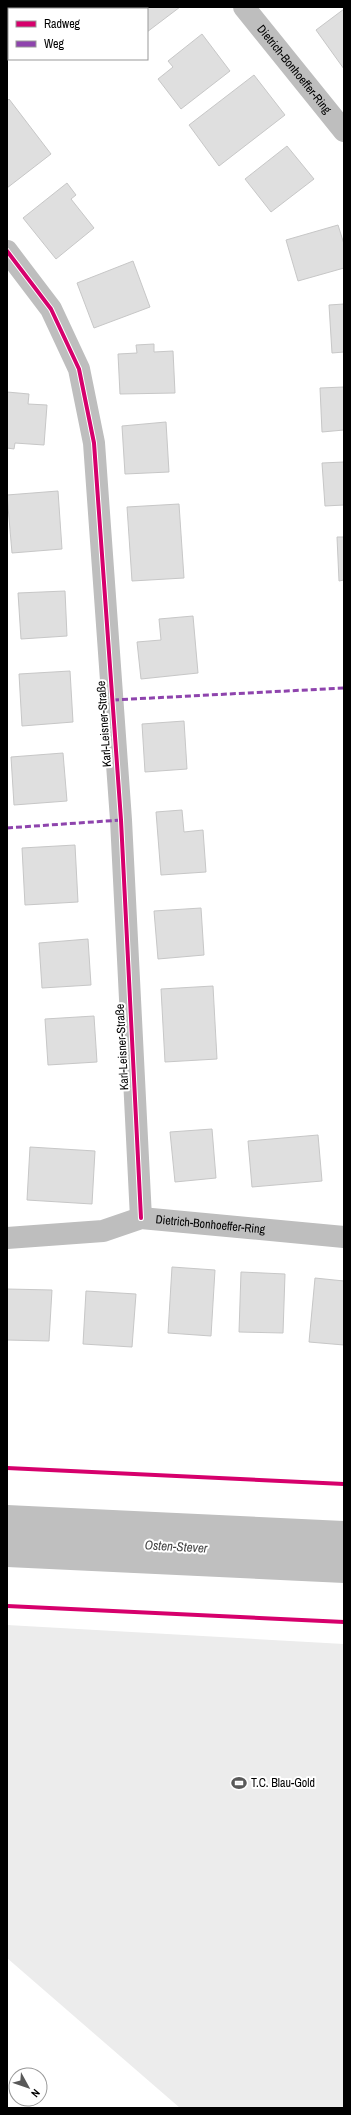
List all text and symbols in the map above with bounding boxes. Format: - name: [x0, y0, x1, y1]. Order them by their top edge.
- legend: [8, 8, 148, 60]
- text: Radweg: [44, 16, 81, 32]
- street label: Dietrich-Bonhoeffer-Ring: [253, 21, 335, 118]
- text: Weg: [44, 36, 65, 52]
- street label: Karl-Leisner-Straße: [93, 680, 115, 768]
- street label: Karl-Leisner-Straße: [112, 1003, 132, 1091]
- street label: Dietrich-Bonhoeffer-Ring: [155, 1211, 266, 1238]
- water label: Osten-Stever: [144, 1536, 208, 1557]
- sports icon: T.C. Blau-Gold: [230, 1774, 248, 1792]
- place label: T.C. Blau-Gold: [251, 1775, 315, 1791]
- north arrow: [8, 2067, 48, 2107]
- text: N: [28, 2086, 43, 2100]

